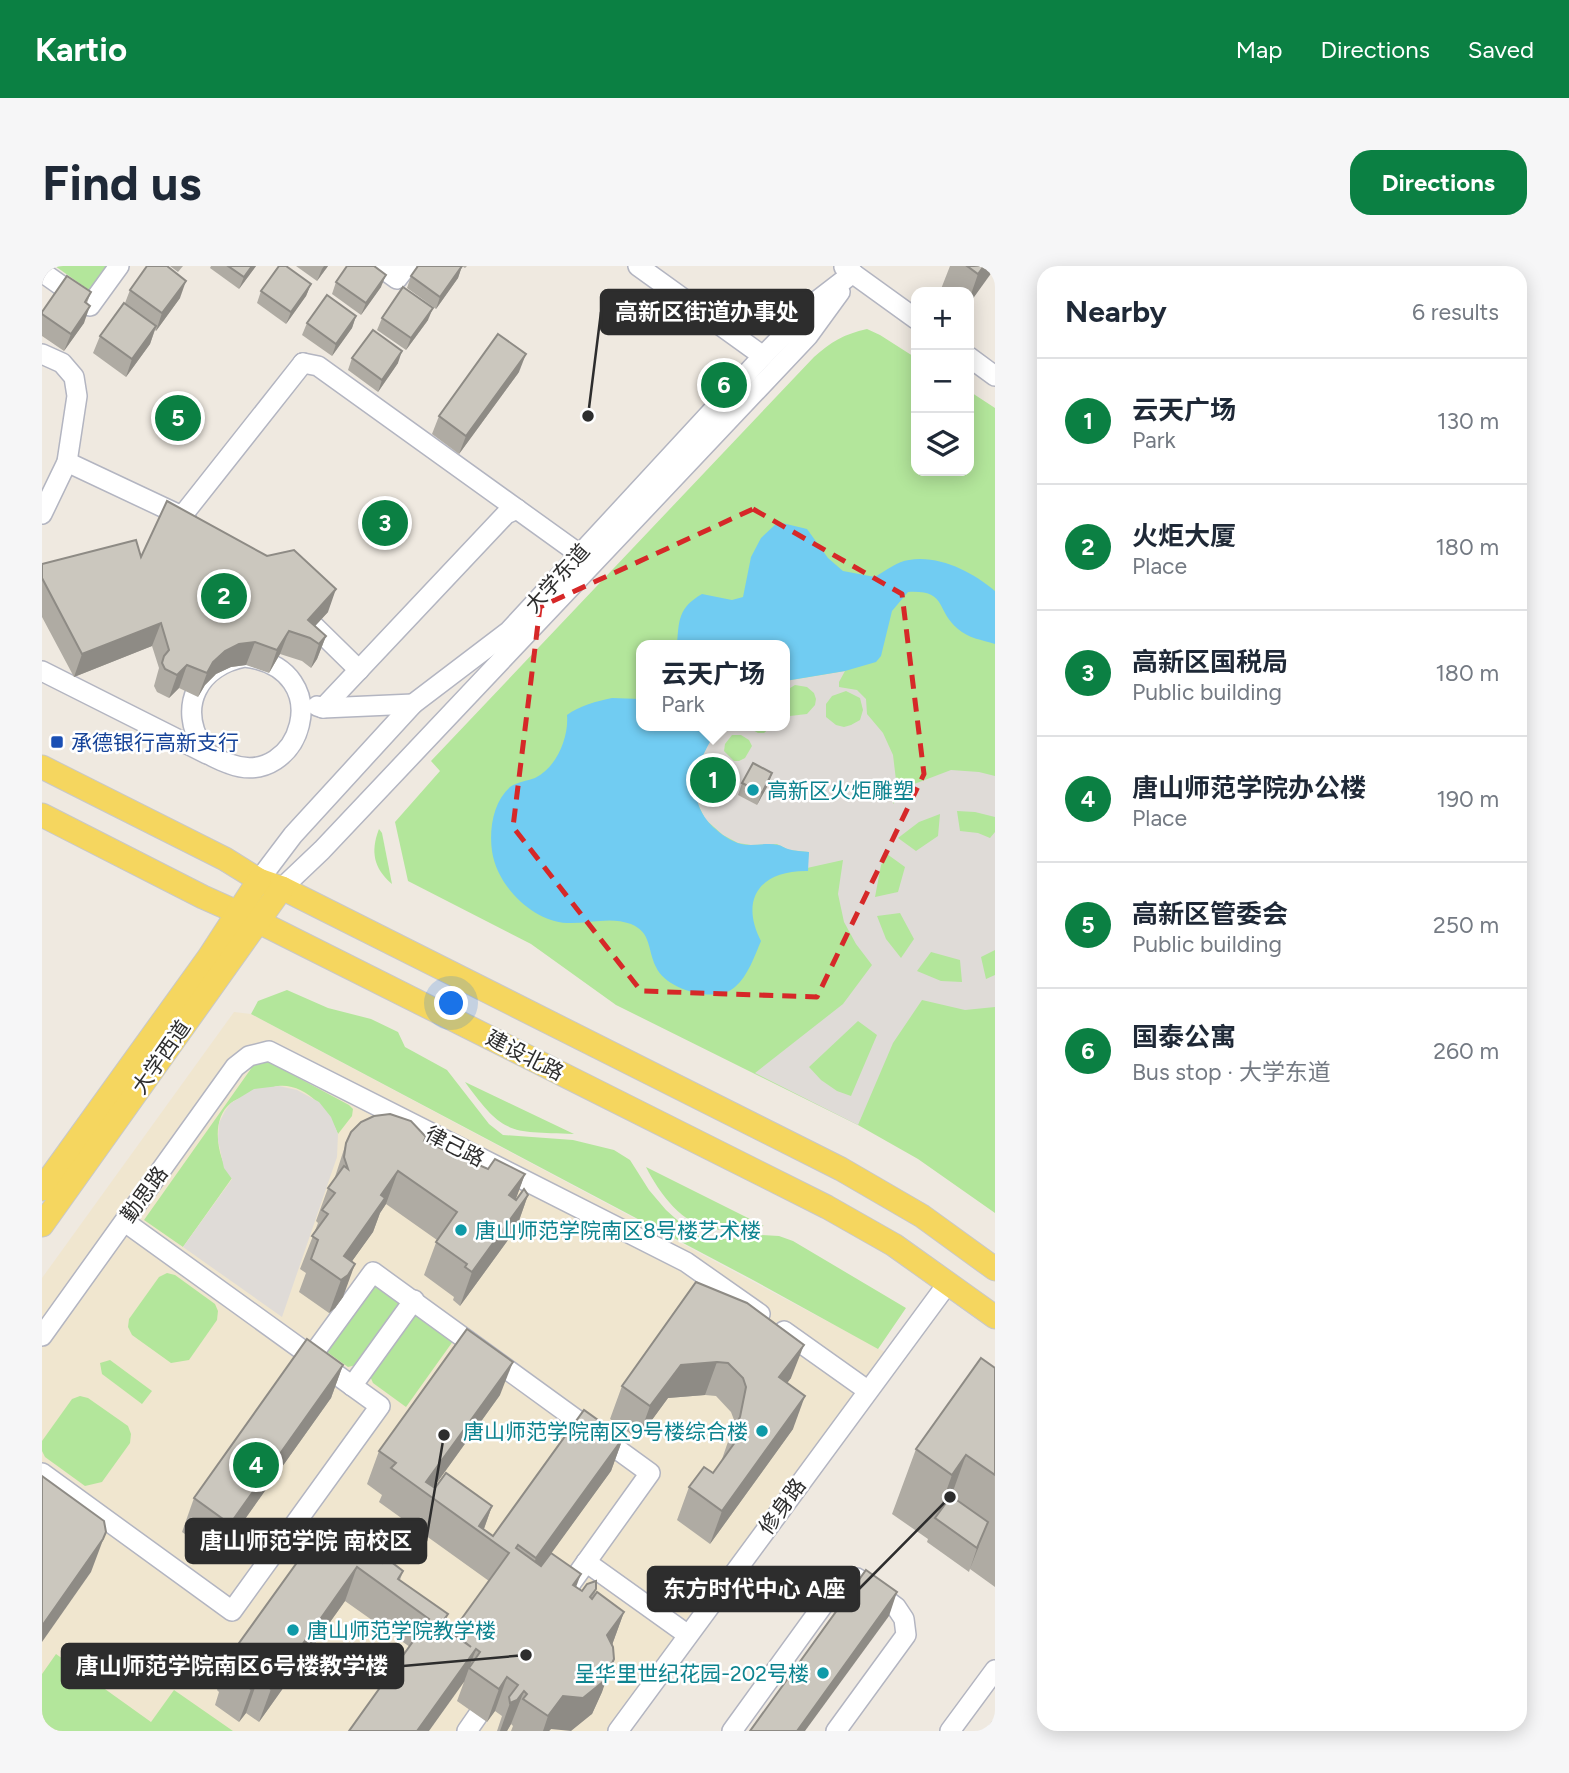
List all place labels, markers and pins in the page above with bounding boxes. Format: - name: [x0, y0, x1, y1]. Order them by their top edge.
- callout: 高新区街道办事处: [601, 290, 813, 334]
- pin: 6: [701, 359, 747, 411]
- pin: 5: [155, 392, 201, 444]
- pin: 3: [362, 497, 408, 549]
- pin: 2: [201, 570, 247, 622]
- place label: 承德银行高新支行: [71, 730, 239, 755]
- marker: 承德银行高新支行: [49, 734, 65, 750]
- pin: 1: [690, 754, 736, 806]
- place label: 高新区火炬雕塑: [767, 778, 914, 803]
- marker: 高新区火炬雕塑: [745, 782, 761, 798]
- place label: 唐山师范学院南区8号楼艺术楼: [475, 1218, 761, 1243]
- marker: 唐山师范学院南区8号楼艺术楼: [453, 1222, 469, 1238]
- place label: 唐山师范学院南区9号楼综合楼: [463, 1419, 748, 1444]
- marker: 唐山师范学院南区9号楼综合楼: [754, 1423, 770, 1439]
- pin: 4: [233, 1439, 279, 1491]
- callout: 唐山师范学院 南校区: [186, 1519, 426, 1563]
- callout: 东方时代中心 A座: [648, 1567, 859, 1611]
- place label: 唐山师范学院教学楼: [307, 1618, 496, 1643]
- marker: 唐山师范学院教学楼: [285, 1622, 301, 1638]
- callout: 唐山师范学院南区6号楼教学楼: [62, 1644, 403, 1688]
- place label: 呈华里世纪花园-202号楼: [574, 1661, 809, 1686]
- marker: 呈华里世纪花园-202号楼: [815, 1665, 831, 1681]

